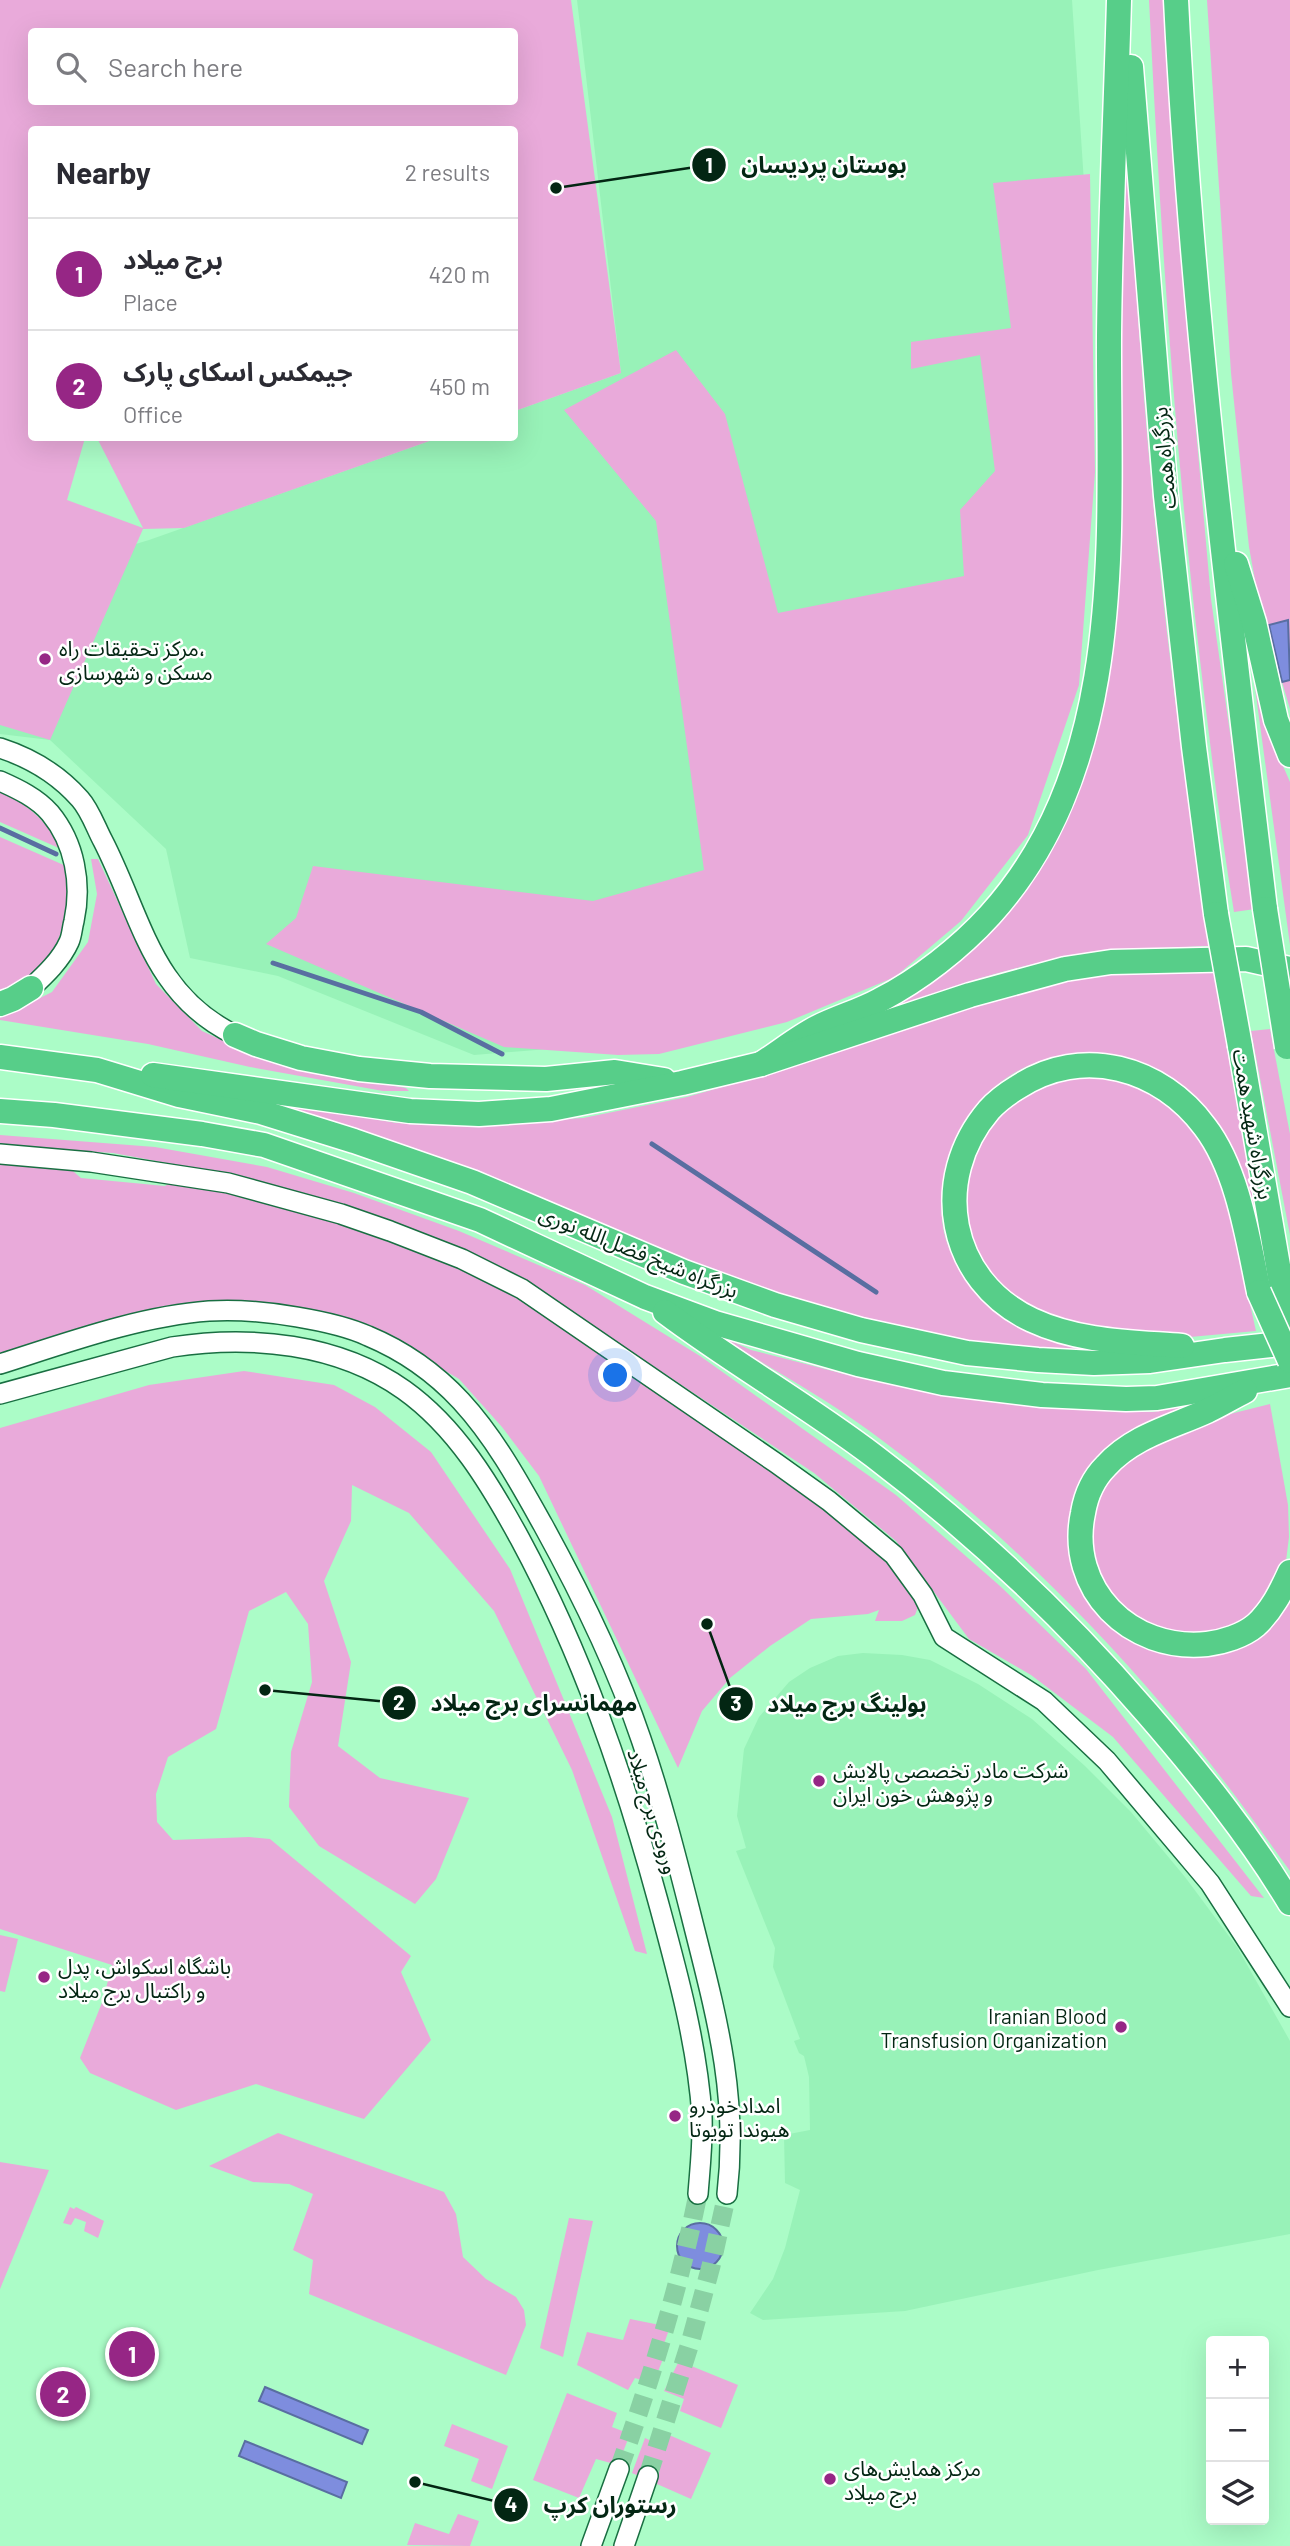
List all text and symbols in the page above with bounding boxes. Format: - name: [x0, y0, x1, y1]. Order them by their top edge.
- search box: [28, 28, 518, 105]
- icon: search: [52, 48, 90, 86]
- text: Search here: [108, 51, 243, 82]
- callout: بوستان پردیسان: [692, 143, 920, 187]
- text: بوستان پردیسان: [741, 150, 907, 181]
- text: 1: [705, 152, 713, 177]
- text: Nearby: [56, 154, 151, 190]
- text: 2 results: [405, 158, 490, 186]
- text: برج میلاد: [123, 243, 223, 274]
- text: 1: [75, 260, 83, 288]
- text: 420 m: [428, 260, 490, 288]
- text: Place: [123, 288, 178, 316]
- text: جیمکس اسکای پارک: [123, 355, 353, 386]
- text: 2: [73, 372, 85, 400]
- text: 450 m: [429, 372, 490, 400]
- text: Office: [123, 400, 183, 428]
- street label: بزرگراه همت: [1146, 406, 1181, 510]
- place label: مرکز تحقیقات راه، مسکن و شهرسازی: [59, 635, 213, 685]
- marker: مرکز تحقیقات راه، مسکن و شهرسازی: [37, 651, 53, 667]
- street label: بزرگراه شهید همت: [1227, 1047, 1280, 1201]
- street label: بزرگراه شیخ فضل‌الله نوری: [534, 1200, 742, 1306]
- your location: [598, 1358, 632, 1392]
- callout: مهمانسرای برج میلاد: [381, 1681, 651, 1725]
- callout: بولینگ برج ميلاد: [718, 1682, 941, 1726]
- text: مهمانسرای برج میلاد: [431, 1688, 637, 1720]
- text: 2: [393, 1689, 405, 1714]
- text: بولینگ برج ميلاد: [767, 1689, 927, 1721]
- text: 3: [730, 1690, 742, 1715]
- street label: ورودی برج میلاد: [619, 1745, 685, 1878]
- place label: شرکت مادر تخصصی پالایش و پژوهش خون ایران: [833, 1757, 1069, 1808]
- marker: شرکت مادر تخصصی پالایش و پژوهش خون ایران: [811, 1773, 827, 1789]
- place label: باشگاه اسکواش، پدل و راکتبال برج میلاد: [58, 1953, 231, 2006]
- marker: باشگاه اسکواش، پدل و راکتبال برج میلاد: [36, 1969, 52, 1985]
- place label: Iranian Blood Transfusion Organization: [880, 2003, 1107, 2052]
- marker: Iranian Blood Transfusion Organization: [1113, 2019, 1129, 2035]
- place label: امدادخودرو هیوندا تویوتا: [689, 2092, 790, 2142]
- marker: امدادخودرو هیوندا تویوتا: [667, 2108, 683, 2124]
- pin: 1: [109, 2328, 155, 2380]
- map controls: [1206, 2336, 1269, 2525]
- button: +: [1206, 2336, 1269, 2399]
- pin: 2: [40, 2368, 86, 2420]
- button: −: [1206, 2399, 1269, 2462]
- place label: مرکز همایش‌های برج میلاد: [844, 2455, 981, 2508]
- button: layers: [1206, 2462, 1269, 2525]
- marker: مرکز همایش‌های برج میلاد: [822, 2471, 838, 2487]
- callout: رستوران کرپ: [494, 2483, 690, 2527]
- text: رستوران کرپ: [543, 2490, 677, 2521]
- text: 4: [505, 2491, 517, 2516]

